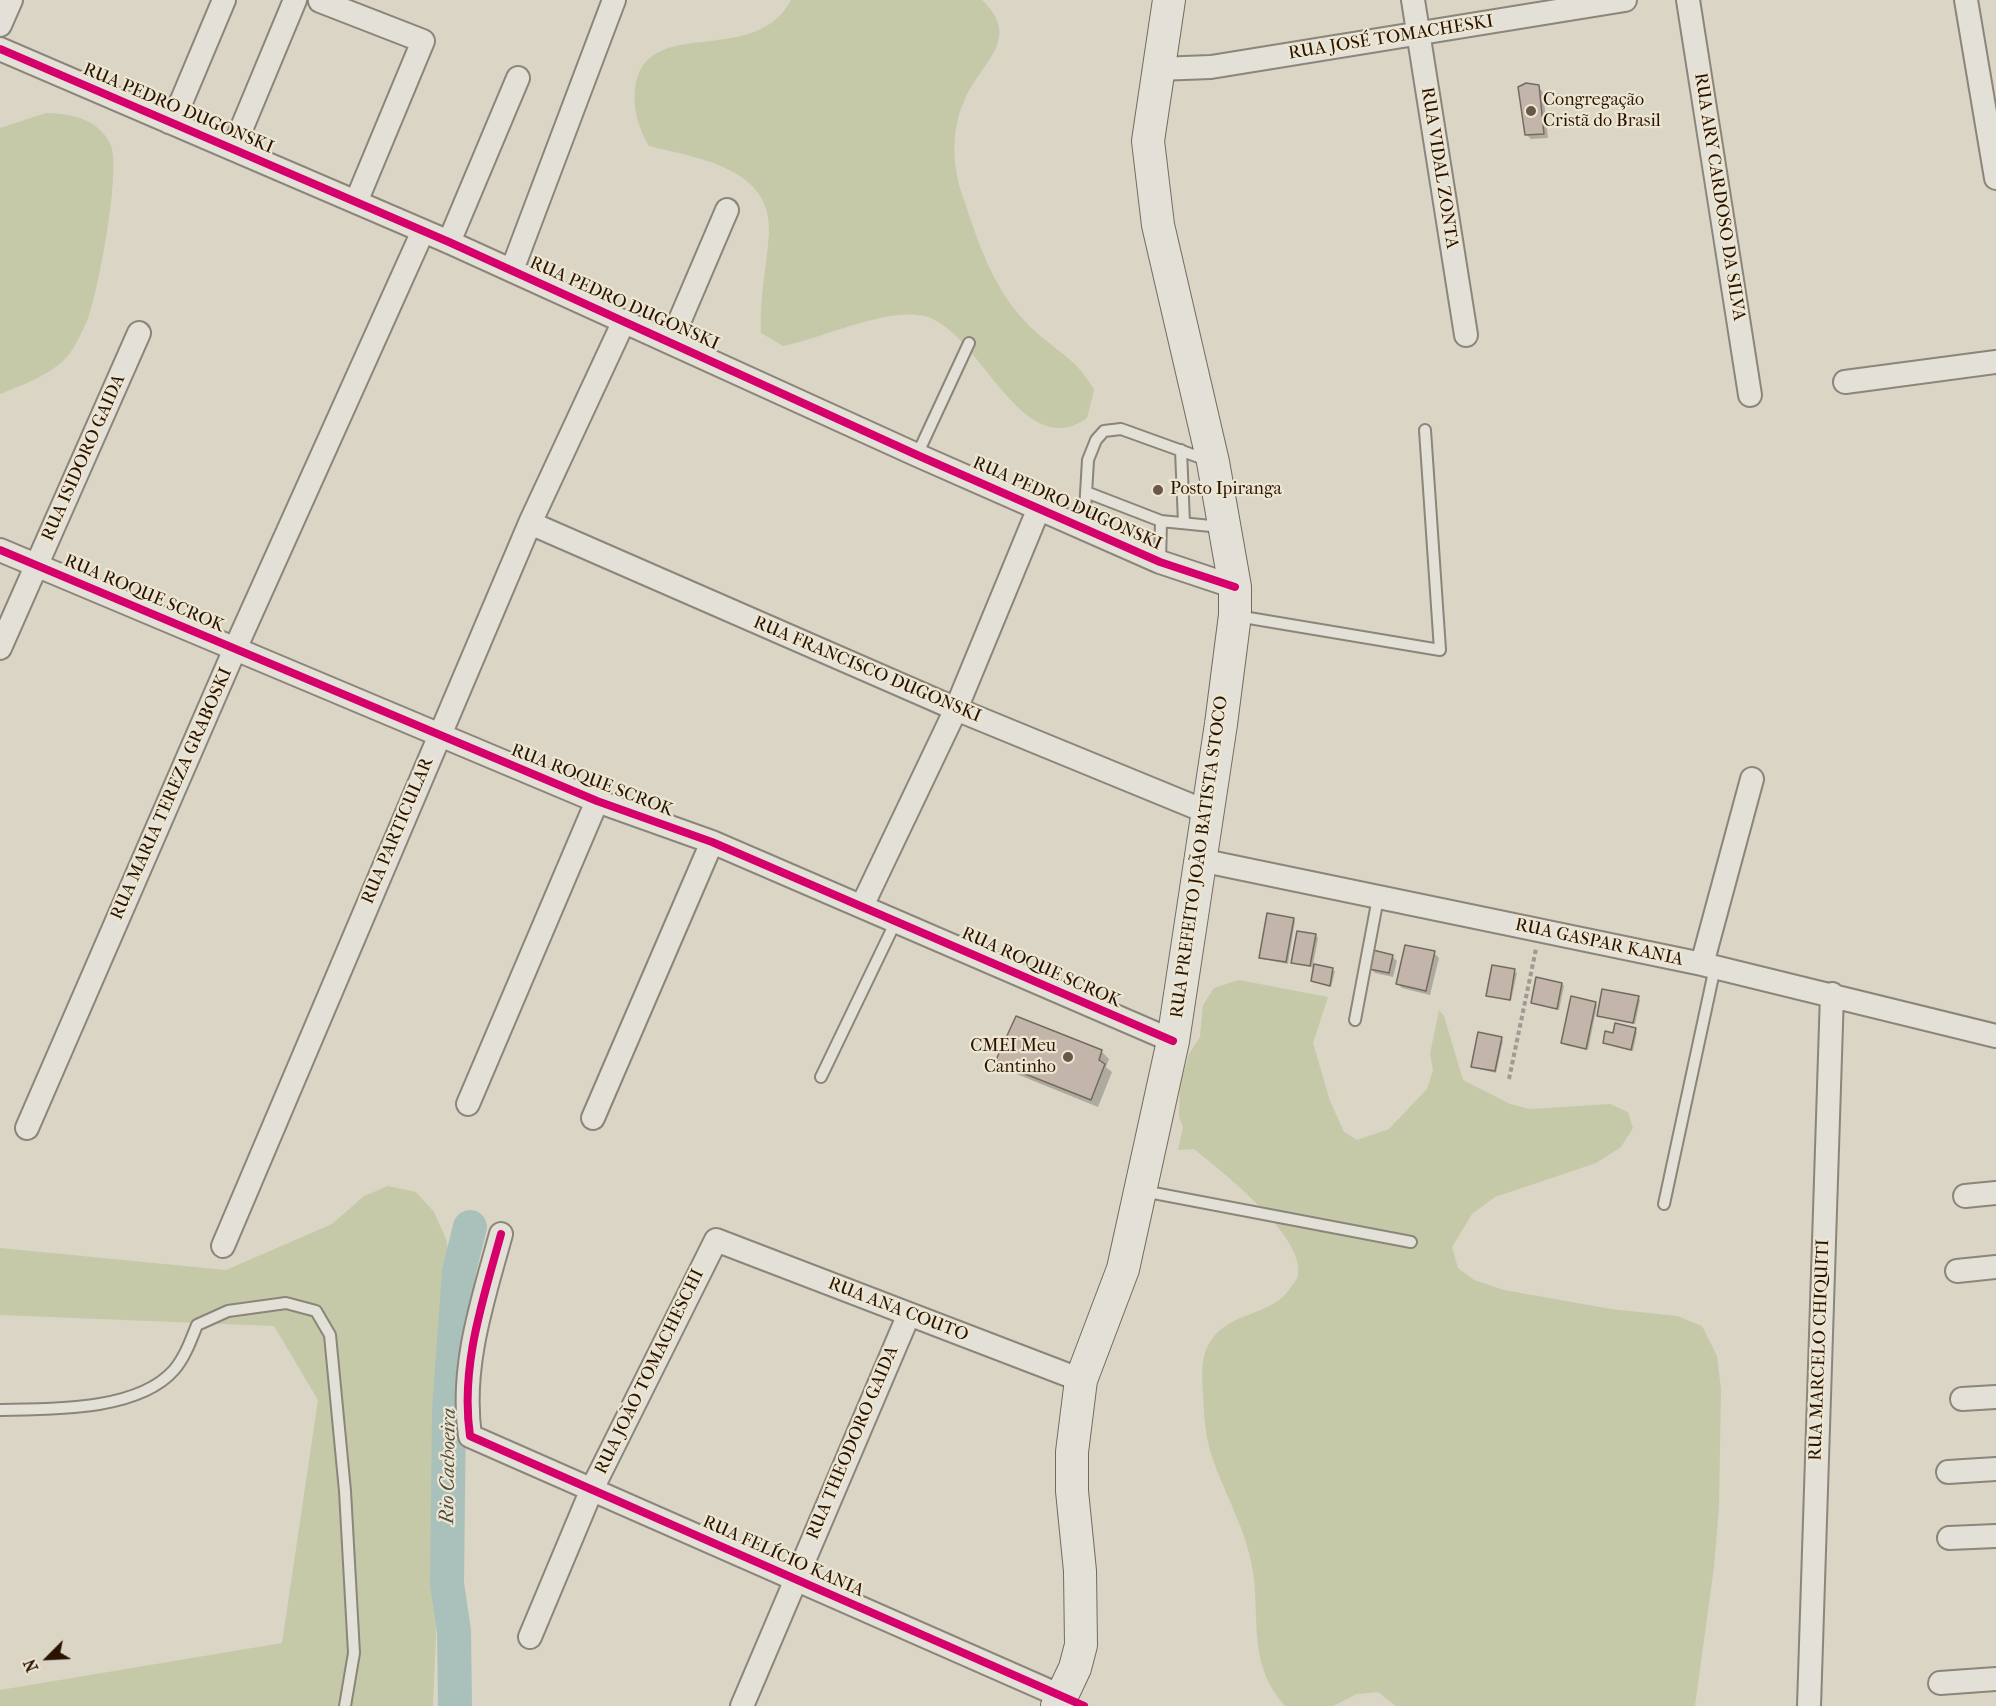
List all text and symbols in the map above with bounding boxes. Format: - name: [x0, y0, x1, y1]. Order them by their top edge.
- street label: RUA JOSÉ TOMACHESKI: [1287, 11, 1495, 65]
- street label: RUA PEDRO DUGONSKI: [79, 59, 277, 159]
- street label: RUA ARY CARDOSO DA SILVA: [1689, 71, 1749, 323]
- street label: RUA VIDAL ZONTA: [1416, 86, 1462, 250]
- place label: Congregação Cristã do Brasil: [1543, 90, 1661, 132]
- marker: Congregação Cristã do Brasil: [1524, 104, 1538, 118]
- street label: RUA PEDRO DUGONSKI: [526, 252, 722, 356]
- street label: RUA ISIDORO GAIDA: [38, 371, 130, 545]
- street label: RUA PEDRO DUGONSKI: [969, 452, 1165, 556]
- place label: Posto Ipiranga: [1170, 479, 1282, 501]
- marker: Posto Ipiranga: [1151, 483, 1165, 497]
- street label: RUA ROQUE SCROK: [61, 550, 227, 638]
- street label: RUA FRANCISCO DUGONSKI: [750, 612, 984, 728]
- street label: RUA MARIA TEREZA GRABOSKI: [107, 665, 237, 923]
- street label: RUA PREFEITO JOÃO BATISTA STOCO: [1167, 694, 1233, 1020]
- street label: RUA ROQUE SCROK: [508, 740, 676, 822]
- street label: RUA PARTICULAR: [357, 754, 439, 908]
- street label: RUA GASPAR KANIA: [1513, 915, 1685, 971]
- street label: RUA ROQUE SCROK: [958, 923, 1124, 1013]
- place label: CMEI Meu Cantinho: [970, 1036, 1056, 1078]
- marker: CMEI Meu Cantinho: [1061, 1050, 1075, 1064]
- street label: RUA MARCELO CHIQUITI: [1805, 1239, 1835, 1461]
- street label: RUA JOÃO TOMACHESCHI: [591, 1266, 709, 1478]
- street label: RUA ANA COUTO: [825, 1273, 971, 1347]
- street label: RUA THEODORO GAIDA: [802, 1343, 904, 1543]
- water label: Rio Cachoeira: [436, 1408, 462, 1524]
- street label: RUA FELÍCIO KANIA: [699, 1512, 867, 1602]
- north arrow: [18, 1628, 78, 1688]
- text: N: [20, 1656, 42, 1675]

